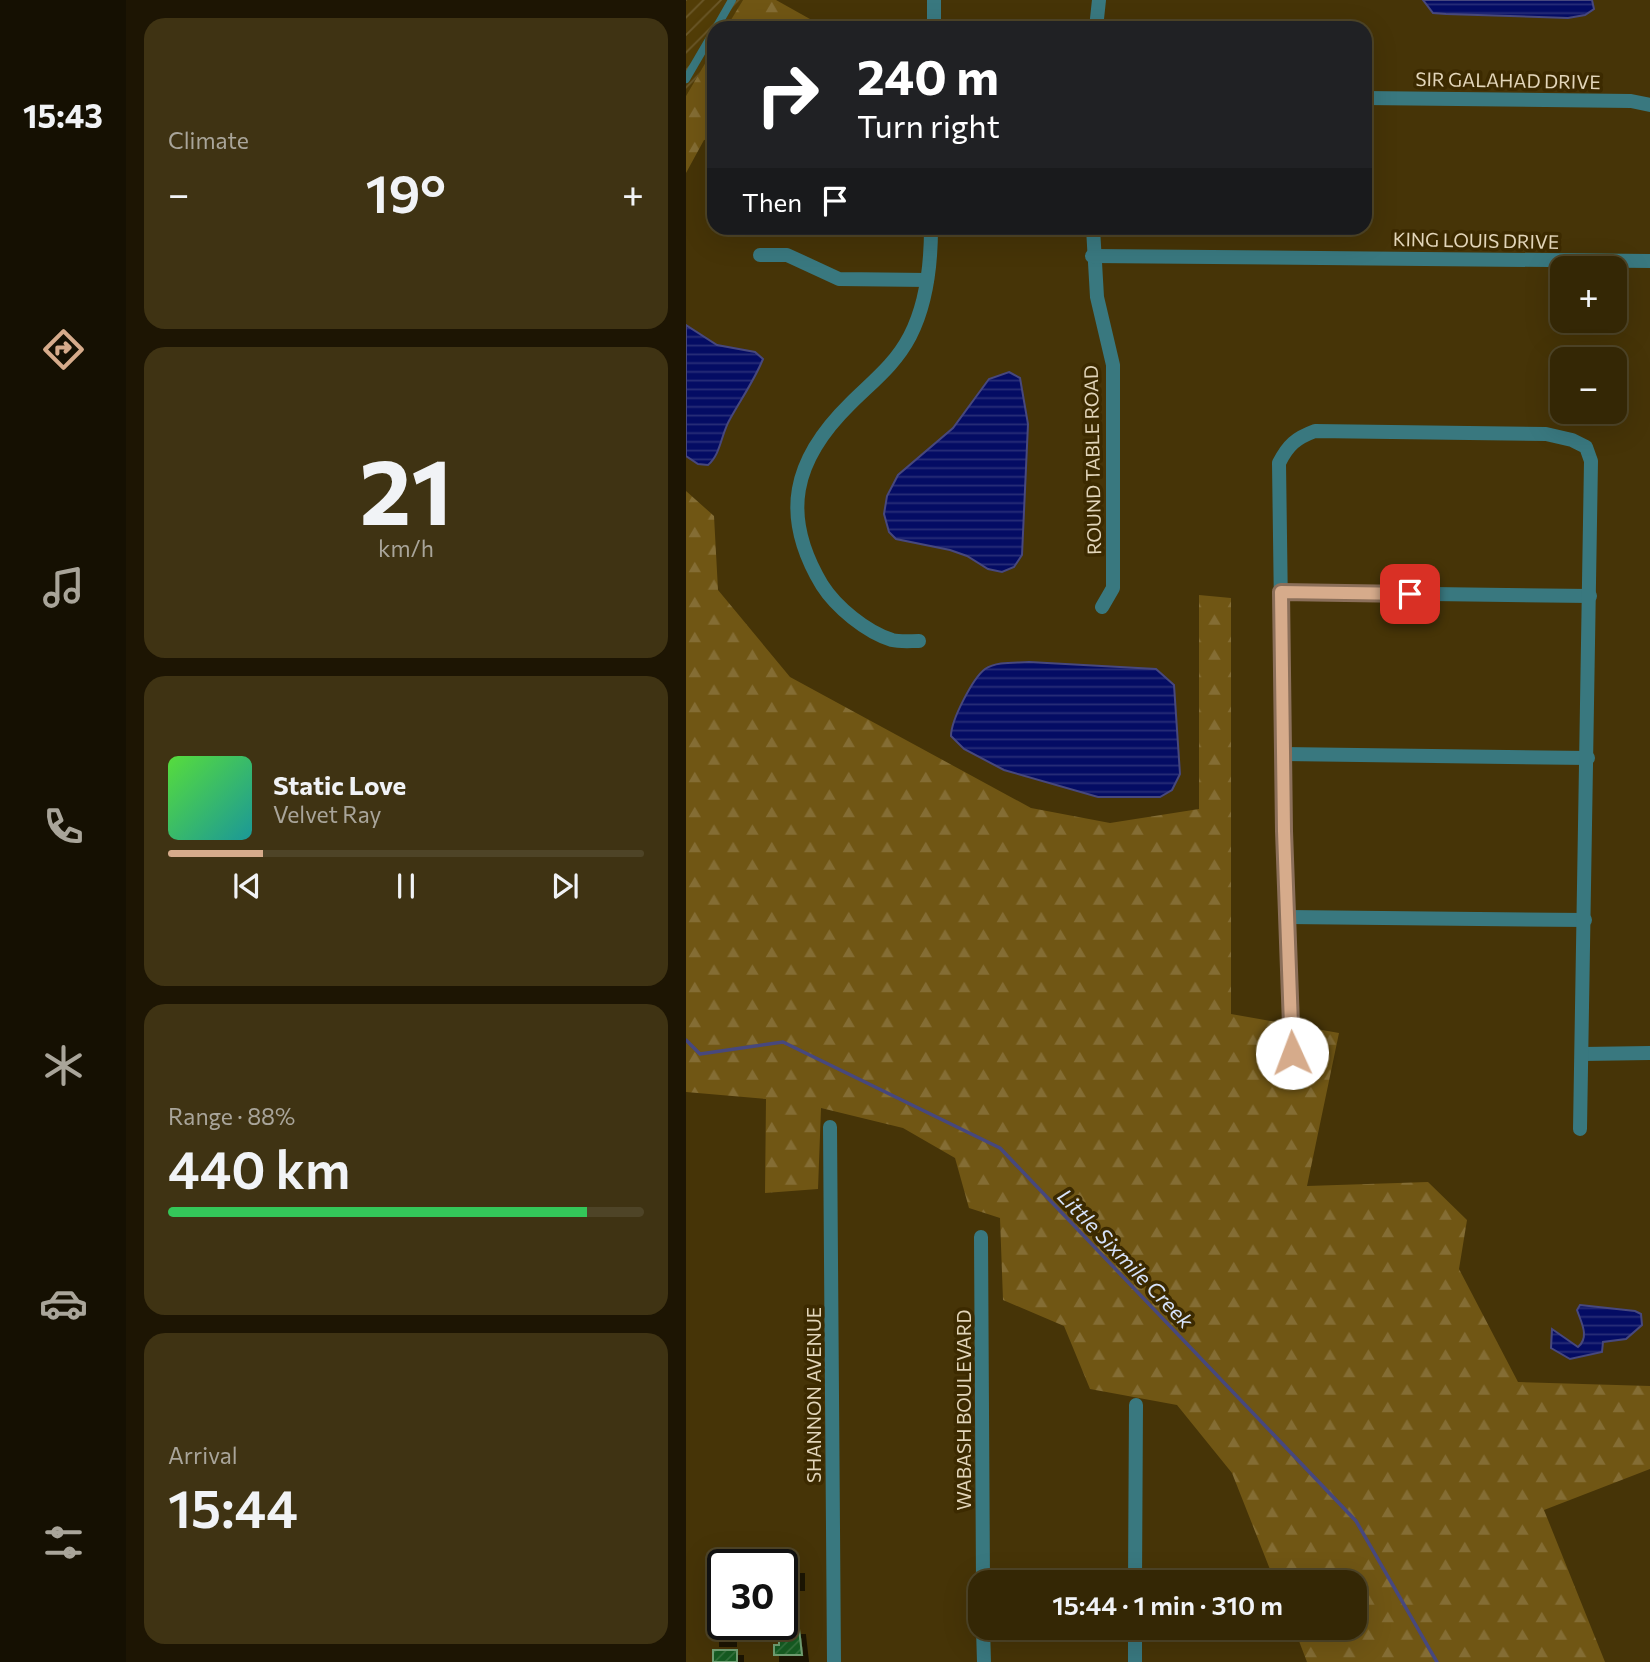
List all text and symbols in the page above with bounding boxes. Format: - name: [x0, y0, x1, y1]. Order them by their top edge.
- text: 240 m: [857, 45, 999, 105]
- icon: right: [742, 49, 833, 140]
- street label: SIR GALAHAD DRIVE: [1415, 67, 1601, 93]
- text: 15:43: [23, 95, 103, 135]
- text: Turn right: [857, 105, 1000, 145]
- text: Climate: [168, 126, 249, 154]
- text: 19°: [365, 160, 446, 224]
- text: −: [168, 169, 190, 216]
- text: +: [622, 169, 644, 216]
- icon: arrive: [816, 182, 854, 220]
- text: Then: [742, 186, 802, 217]
- street label: KING LOUIS DRIVE: [1393, 227, 1559, 253]
- map controls: [1550, 256, 1627, 424]
- button: +: [1550, 256, 1627, 333]
- icon: directions: [39, 325, 88, 374]
- button: −: [1550, 347, 1627, 424]
- street label: ROUND TABLE ROAD: [1079, 365, 1105, 555]
- text: 21: [360, 432, 452, 544]
- text: km/h: [378, 534, 434, 562]
- icon: music: [39, 563, 88, 612]
- pin: [1380, 564, 1440, 624]
- icon: arrive: [1391, 575, 1429, 613]
- text: Static Love: [273, 769, 406, 800]
- text: Velvet Ray: [273, 800, 381, 828]
- icon: phone: [39, 802, 88, 851]
- icon: previous: [228, 867, 266, 905]
- icon: pause: [387, 867, 425, 905]
- icon: next: [546, 867, 584, 905]
- position arrow: [1255, 1016, 1329, 1090]
- icon: climate: [39, 1041, 88, 1090]
- text: Range · 88%: [168, 1102, 295, 1130]
- text: 440 km: [168, 1136, 350, 1200]
- water label: Little Sixmile Creek: [1053, 1183, 1199, 1333]
- icon: car: [39, 1279, 88, 1328]
- street label: SHANNON AVENUE: [802, 1307, 825, 1483]
- street label: WABASH BOULEVARD: [952, 1310, 975, 1510]
- text: Arrival: [168, 1441, 238, 1469]
- text: 15:44: [168, 1475, 298, 1539]
- icon: filters: [39, 1518, 88, 1567]
- speed limit sign: 30: [707, 1549, 798, 1640]
- text: 15:44 · 1 min · 310 m: [1052, 1589, 1283, 1620]

